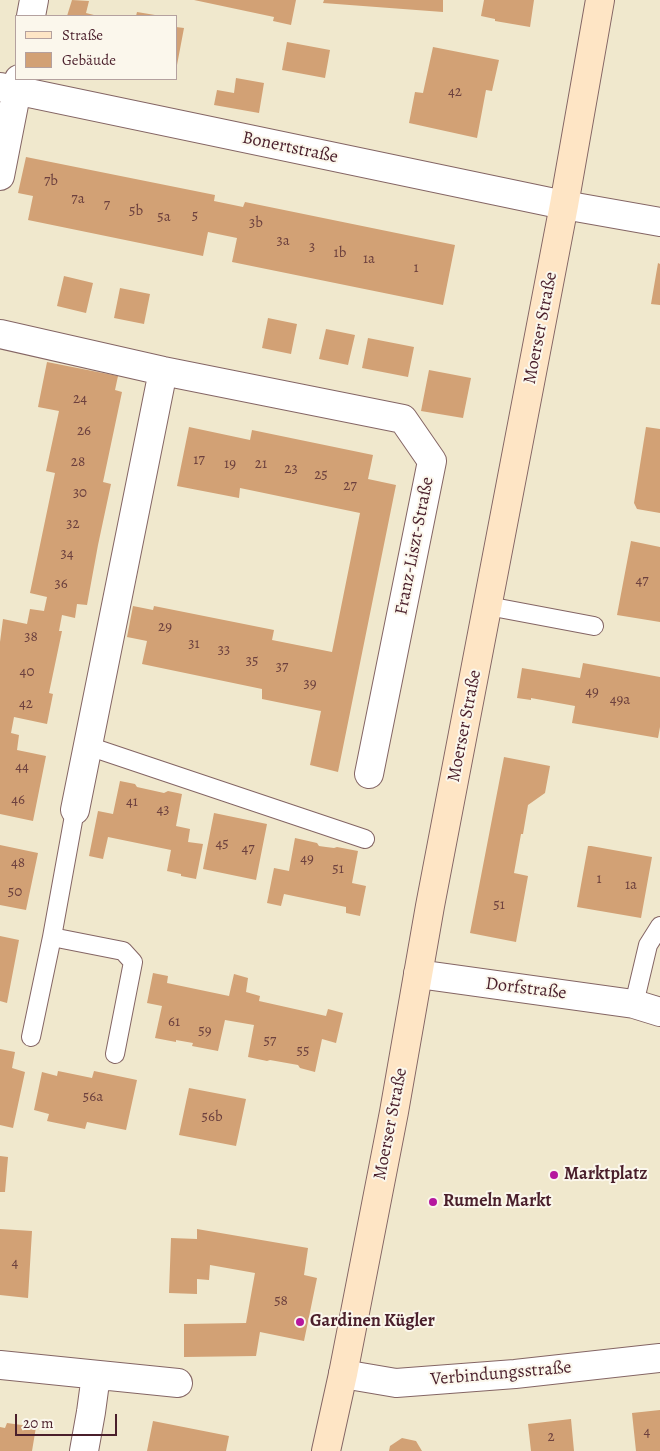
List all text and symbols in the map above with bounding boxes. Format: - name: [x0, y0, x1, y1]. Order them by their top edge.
- legend: [15, 15, 178, 80]
- text: Straße: [62, 25, 103, 45]
- text: Gebäude: [62, 50, 116, 70]
- house number: 42: [448, 83, 462, 101]
- street label: Bonertstraße: [240, 127, 340, 169]
- house number: 7b: [44, 172, 58, 190]
- house number: 7a: [71, 190, 85, 208]
- house number: 7: [104, 196, 110, 214]
- house number: 5b: [129, 202, 143, 220]
- house number: 5: [192, 207, 198, 225]
- house number: 5a: [157, 208, 171, 226]
- house number: 3b: [249, 214, 263, 232]
- house number: 3a: [276, 232, 290, 250]
- house number: 3: [309, 238, 315, 256]
- house number: 1b: [334, 244, 346, 262]
- house number: 1a: [363, 250, 375, 268]
- house number: 1: [413, 259, 419, 277]
- street label: Moerser Straße: [520, 270, 562, 386]
- house number: 24: [73, 390, 87, 408]
- house number: 26: [77, 422, 91, 440]
- house number: 17: [193, 451, 205, 469]
- house number: 28: [71, 453, 85, 471]
- house number: 19: [224, 455, 236, 473]
- house number: 21: [255, 455, 267, 473]
- house number: 23: [284, 460, 298, 478]
- house number: 25: [314, 466, 328, 484]
- street label: Franz-Liszt-Straße: [391, 475, 439, 617]
- house number: 27: [343, 477, 357, 495]
- house number: 30: [73, 484, 87, 502]
- house number: 32: [66, 515, 80, 533]
- house number: 34: [60, 545, 74, 563]
- house number: 47: [635, 572, 649, 590]
- house number: 36: [54, 575, 68, 593]
- house number: 29: [158, 618, 172, 636]
- house number: 38: [24, 628, 38, 646]
- house number: 31: [188, 635, 200, 653]
- house number: 33: [218, 641, 230, 659]
- house number: 35: [246, 652, 258, 670]
- house number: 37: [276, 658, 288, 676]
- house number: 40: [20, 663, 34, 681]
- street label: Moerser Straße: [444, 668, 486, 784]
- house number: 39: [303, 675, 317, 693]
- house number: 49: [585, 683, 599, 701]
- house number: 49a: [610, 691, 630, 709]
- house number: 42: [19, 695, 33, 713]
- house number: 44: [15, 758, 29, 776]
- house number: 46: [11, 791, 25, 809]
- house number: 41: [126, 793, 138, 811]
- house number: 43: [156, 801, 170, 819]
- house number: 45: [215, 835, 229, 853]
- house number: 47: [241, 840, 255, 858]
- house number: 49: [300, 850, 314, 868]
- house number: 48: [11, 854, 25, 872]
- house number: 51: [332, 860, 344, 878]
- house number: 1: [596, 870, 602, 888]
- house number: 1a: [625, 876, 637, 894]
- house number: 50: [8, 883, 22, 901]
- house number: 51: [493, 896, 505, 914]
- street label: Dorfstraße: [484, 973, 568, 1005]
- house number: 61: [168, 1013, 180, 1031]
- house number: 59: [198, 1022, 212, 1040]
- house number: 57: [264, 1032, 276, 1050]
- house number: 55: [297, 1042, 309, 1060]
- street label: Moerser Straße: [370, 1066, 412, 1182]
- house number: 56a: [83, 1088, 103, 1106]
- house number: 56b: [202, 1108, 222, 1126]
- place label: Marktplatz: [564, 1164, 647, 1186]
- marker: Marktplatz: [548, 1169, 560, 1181]
- place label: Rumeln Markt: [443, 1191, 552, 1213]
- marker: Rumeln Markt: [427, 1196, 439, 1208]
- house number: 4: [12, 1254, 18, 1272]
- house number: 58: [274, 1292, 288, 1310]
- place label: Gardinen Kügler: [310, 1311, 435, 1333]
- marker: Gardinen Kügler: [294, 1316, 306, 1328]
- street label: Verbindungsstraße: [430, 1357, 572, 1391]
- scale bar: [18, 1404, 120, 1436]
- text: 20 m: [23, 1413, 54, 1433]
- house number: 4: [644, 1423, 650, 1441]
- house number: 2: [547, 1428, 555, 1446]

